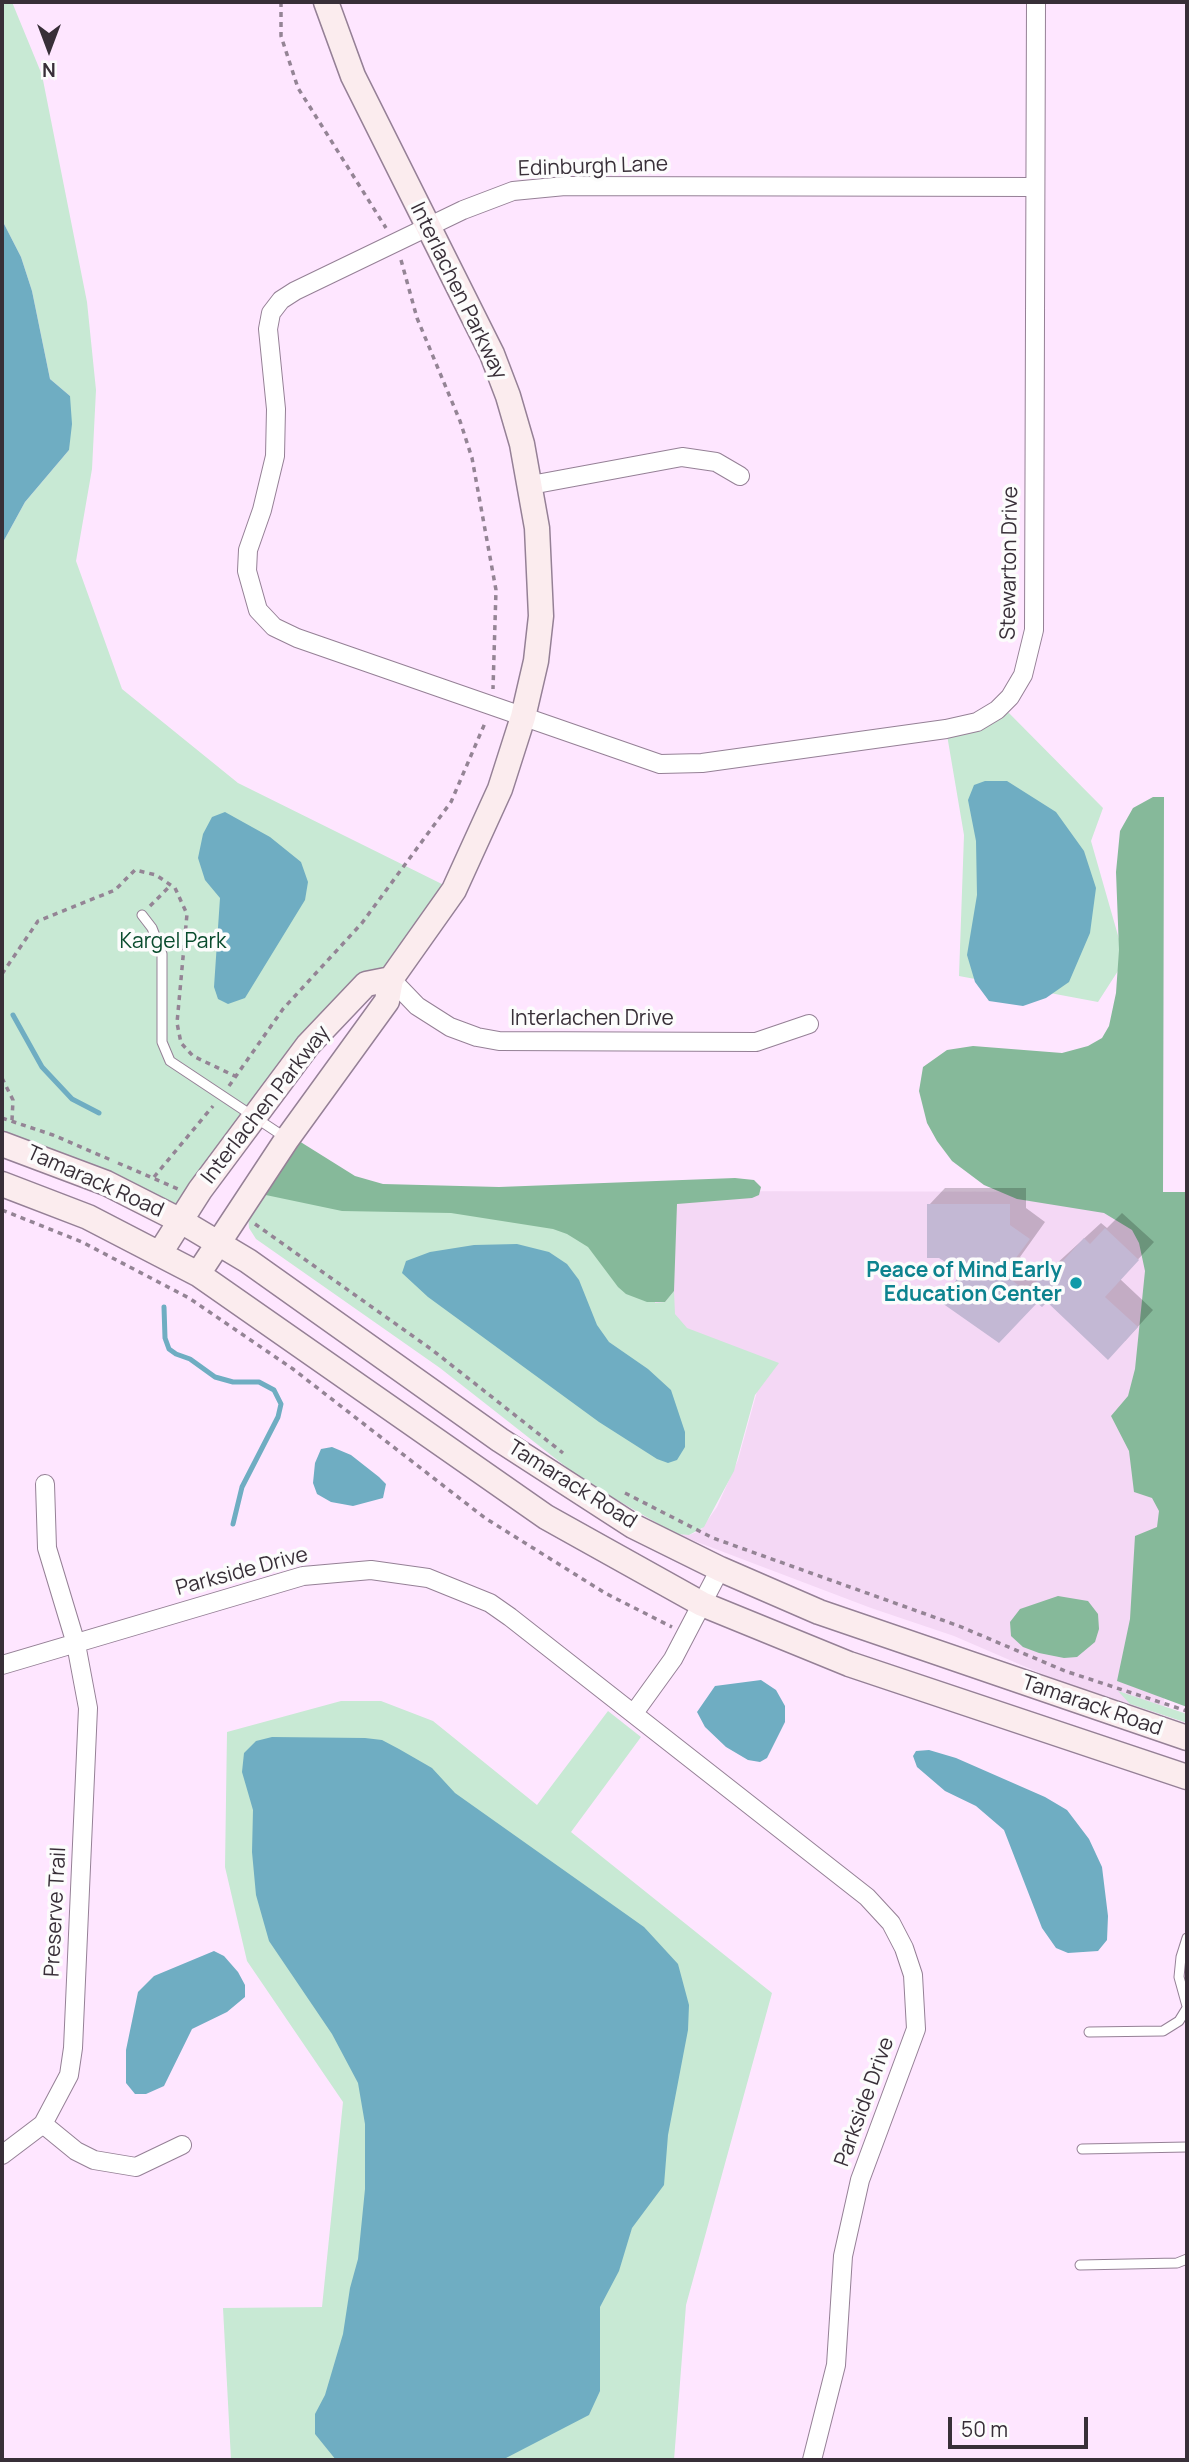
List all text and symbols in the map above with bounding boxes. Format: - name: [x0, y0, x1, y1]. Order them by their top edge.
- north arrow: [14, 14, 84, 84]
- text: N: [42, 57, 56, 83]
- street label: Edinburgh Lane: [518, 152, 668, 182]
- street label: Interlachen Parkway: [404, 198, 512, 384]
- street label: Stewarton Drive: [996, 486, 1024, 640]
- park label: Kargel Park: [120, 929, 226, 955]
- street label: Interlachen Drive: [510, 1006, 674, 1032]
- street label: Interlachen Parkway: [196, 1021, 336, 1189]
- street label: Tamarack Road: [23, 1141, 167, 1223]
- place label: Peace of Mind Early Education Center: [866, 1258, 1062, 1308]
- marker: Peace of Mind Early Education Center: [1068, 1275, 1084, 1291]
- street label: Tamarack Road: [503, 1435, 641, 1535]
- street label: Parkside Drive: [173, 1542, 311, 1602]
- street label: Tamarack Road: [1018, 1670, 1166, 1742]
- street label: Preserve Trail: [40, 1846, 72, 1978]
- street label: Parkside Drive: [830, 2034, 900, 2170]
- scale bar: [951, 2402, 1091, 2446]
- text: 50 m: [961, 2415, 1008, 2443]

